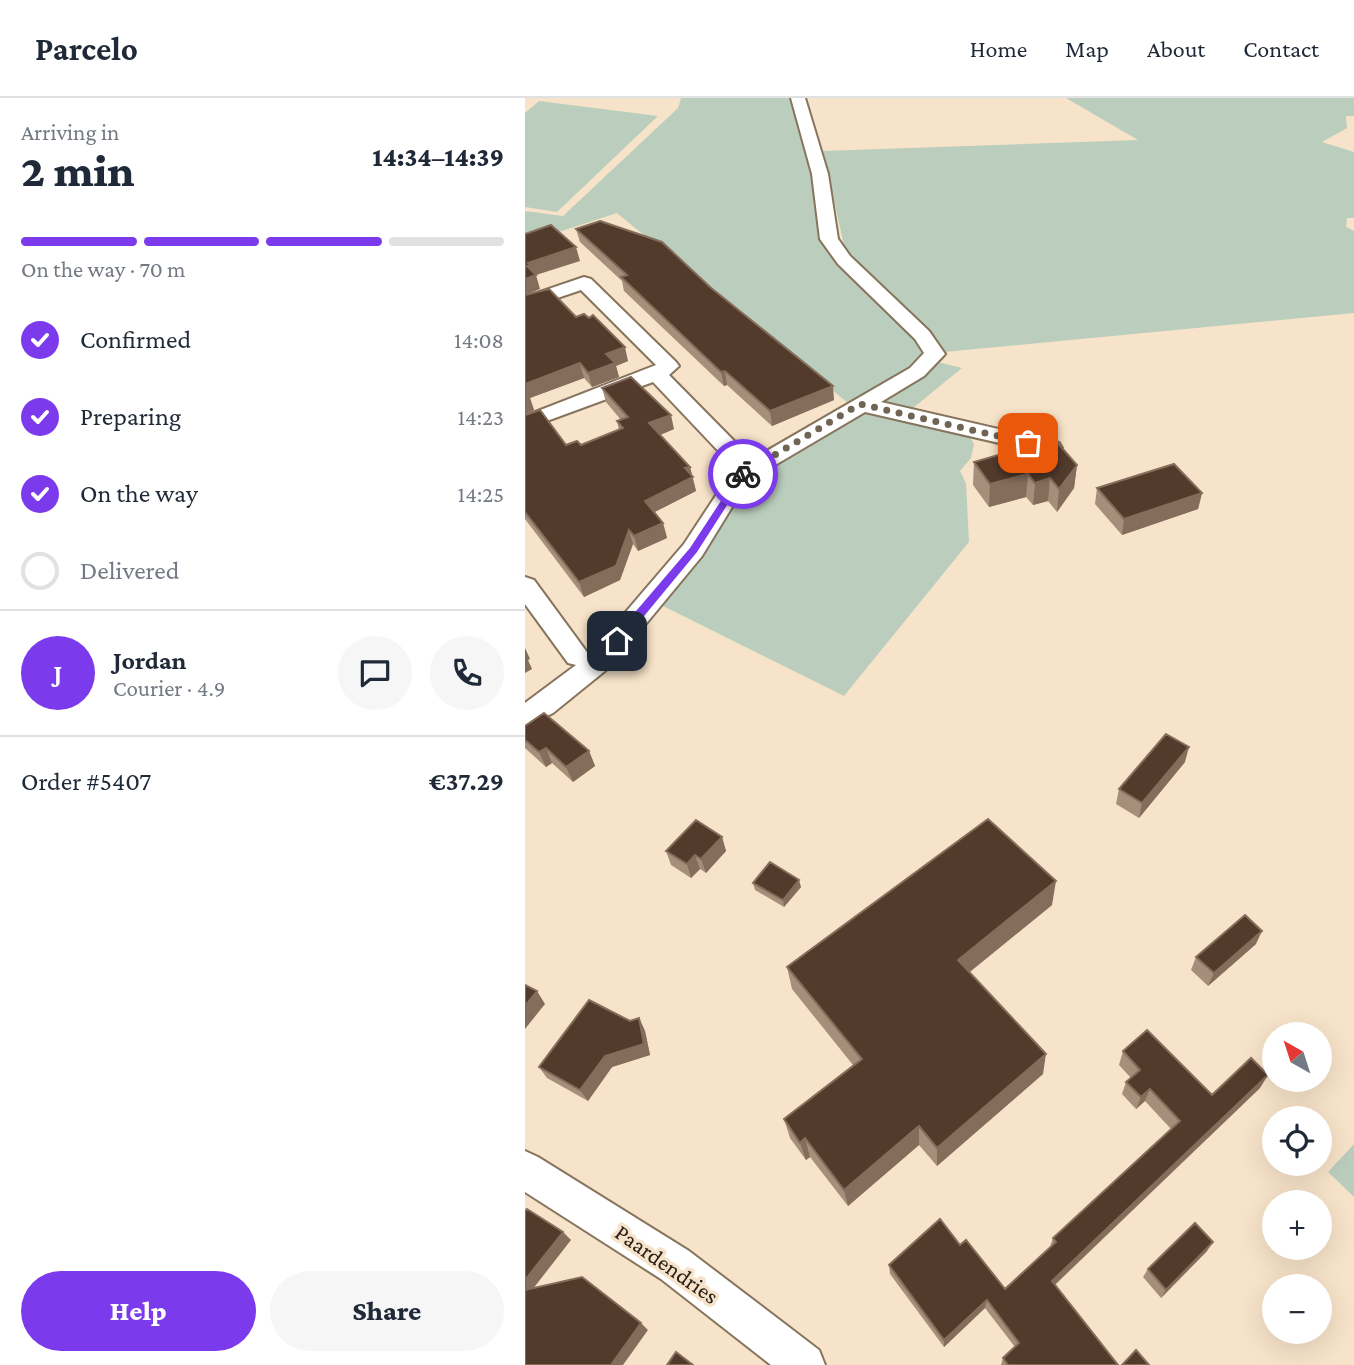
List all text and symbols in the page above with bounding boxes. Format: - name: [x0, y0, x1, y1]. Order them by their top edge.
- text: Parcelo: [35, 30, 138, 67]
- text: Home: [970, 35, 1027, 62]
- text: Map: [1065, 35, 1109, 62]
- text: About: [1147, 35, 1205, 62]
- text: Contact: [1243, 35, 1319, 62]
- text: Arriving in: [21, 119, 119, 145]
- text: 14:34–14:39: [372, 143, 504, 172]
- text: 2 min: [21, 145, 135, 196]
- text: On the way · 70 m: [21, 256, 186, 282]
- icon: check: [21, 321, 59, 359]
- text: Confirmed: [80, 325, 191, 354]
- text: 14:08: [454, 327, 504, 353]
- icon: check: [21, 398, 59, 436]
- text: Preparing: [80, 402, 181, 431]
- text: 14:23: [457, 404, 504, 430]
- pin: [998, 413, 1058, 473]
- icon: bag: [1009, 424, 1047, 462]
- courier: [708, 439, 778, 509]
- icon: bike: [724, 455, 762, 493]
- icon: check: [21, 475, 59, 513]
- text: On the way: [80, 479, 198, 508]
- text: 14:25: [458, 481, 504, 507]
- text: Delivered: [80, 556, 179, 585]
- pin: [587, 611, 647, 671]
- icon: home: [598, 622, 636, 660]
- button: chat: [338, 636, 412, 710]
- button: phone: [430, 636, 504, 710]
- text: Jordan: [113, 646, 187, 675]
- text: J: [54, 659, 62, 688]
- text: Courier · 4.9: [113, 675, 225, 701]
- text: Order #5407: [21, 767, 151, 796]
- text: €37.29: [429, 767, 504, 796]
- north arrow: [1262, 1022, 1332, 1092]
- map controls: [1262, 1022, 1332, 1344]
- button: locate: [1262, 1106, 1332, 1176]
- button: +: [1262, 1190, 1332, 1260]
- street label: Paardendries: [610, 1219, 724, 1309]
- button: Help: [21, 1271, 256, 1351]
- button: Share: [270, 1271, 504, 1351]
- button: −: [1262, 1274, 1332, 1344]

